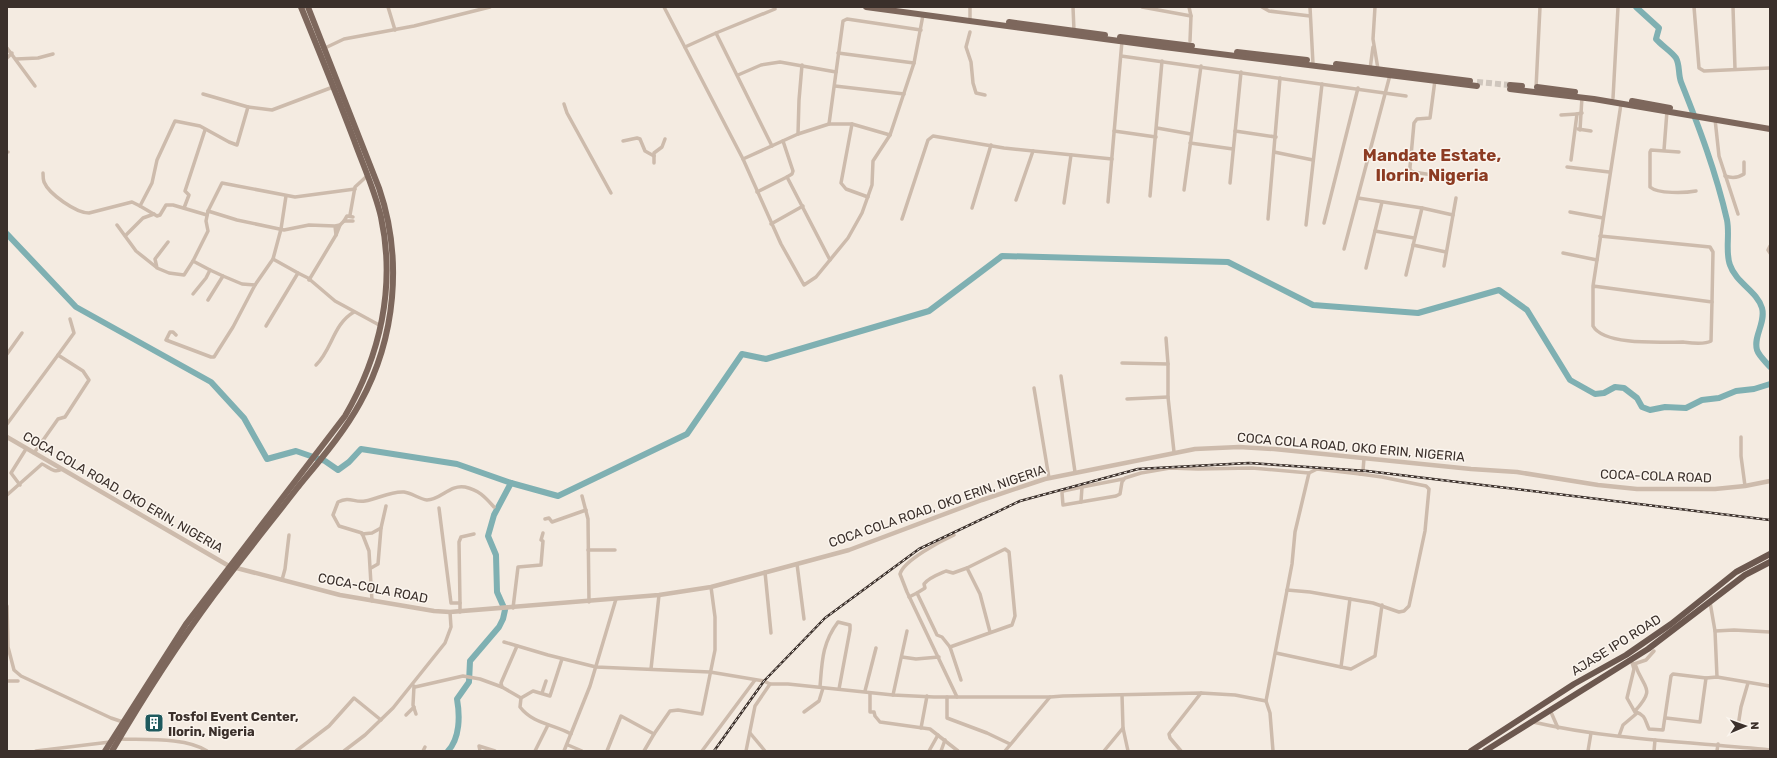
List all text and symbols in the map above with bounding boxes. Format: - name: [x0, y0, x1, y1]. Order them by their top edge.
- district label: Mandate Estate, Ilorin, Nigeria: [1363, 145, 1501, 185]
- street label: COCA COLA ROAD, OKO ERIN, NIGERIA: [20, 428, 226, 556]
- street label: COCA COLA ROAD, OKO ERIN, NIGERIA: [1237, 430, 1466, 464]
- street label: COCA COLA ROAD, OKO ERIN, NIGERIA: [827, 462, 1048, 550]
- street label: COCA-COLA ROAD: [1600, 467, 1712, 485]
- street label: COCA-COLA ROAD: [317, 570, 429, 606]
- street label: AJASE IPO ROAD: [1568, 611, 1664, 679]
- north arrow: [1725, 706, 1765, 746]
- place label: Tosfol Event Center, Ilorin, Nigeria: [168, 709, 299, 739]
- building icon: Tosfol Event Center, Ilorin, Nigeria: [143, 712, 165, 734]
- text: N: [1748, 721, 1761, 730]

